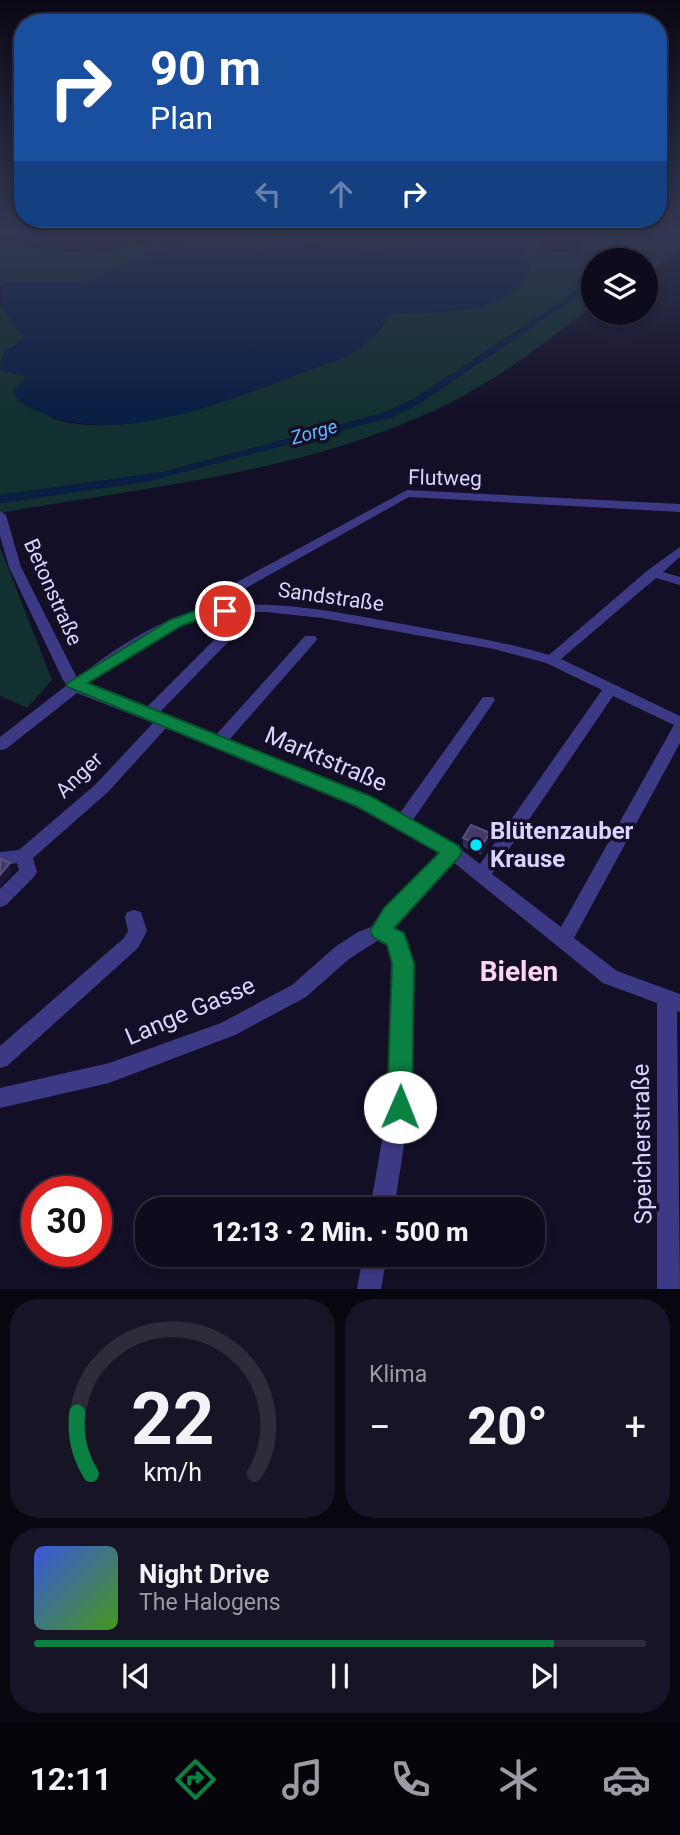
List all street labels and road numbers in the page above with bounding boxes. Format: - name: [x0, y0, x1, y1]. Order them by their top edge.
- street label: Flutweg: [408, 465, 482, 491]
- street label: Betonstraße: [19, 535, 87, 649]
- street label: Sandstraße: [276, 578, 386, 616]
- street label: Marktstraße: [261, 721, 391, 797]
- street label: Anger: [51, 747, 107, 803]
- street label: Lange Gasse: [121, 971, 259, 1051]
- street label: Speicherstraße: [627, 1063, 657, 1225]

